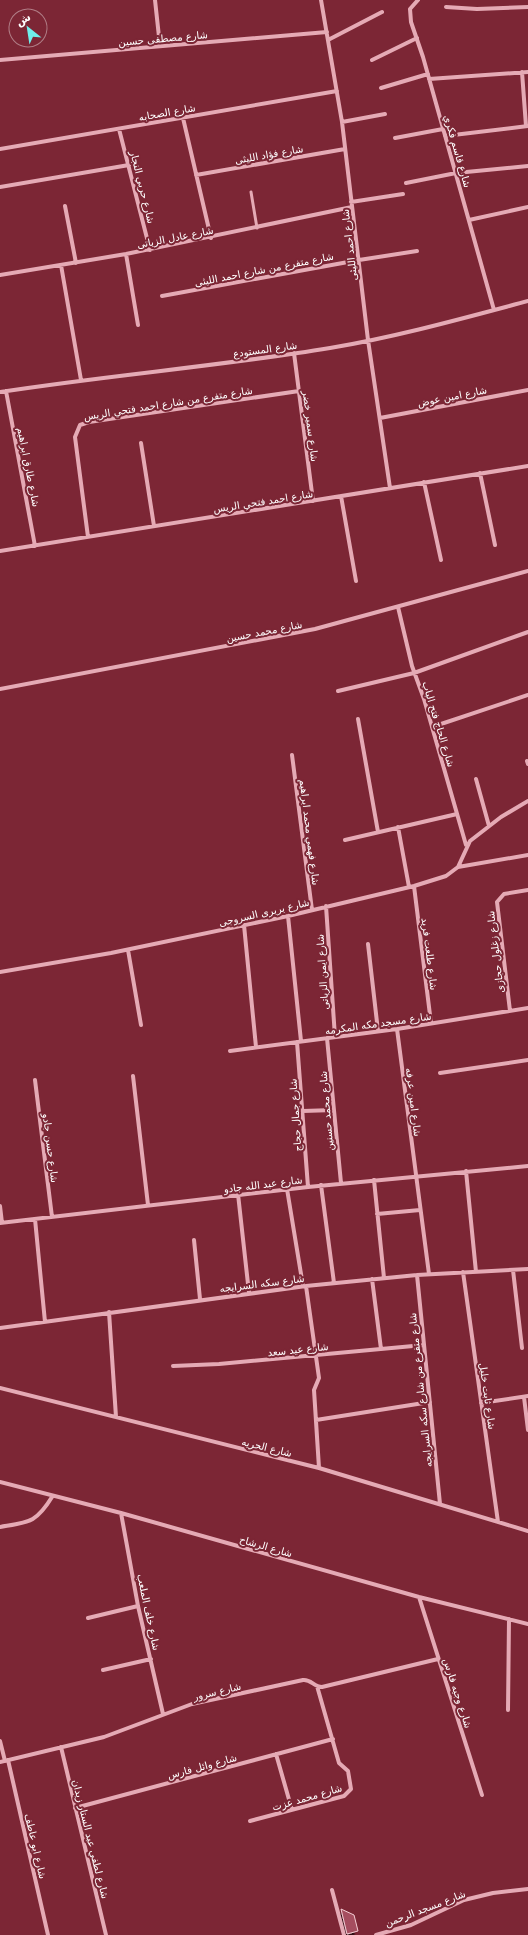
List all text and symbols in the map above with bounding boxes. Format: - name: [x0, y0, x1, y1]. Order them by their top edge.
- north arrow: [8, 8, 48, 48]
- text: ش: [13, 10, 33, 29]
- street label: شارع مصطفى حسين: [118, 29, 208, 49]
- street label: شارع الصحابه: [138, 102, 197, 124]
- street label: شارع قاسم فكري: [441, 114, 473, 189]
- street label: شارع فؤاد الليثى: [234, 143, 304, 167]
- street label: شارع حربي النجار: [127, 149, 157, 225]
- street label: شارع احمد الليثى: [340, 208, 360, 281]
- street label: شارع عادل الزياتى: [136, 225, 214, 251]
- street label: شارع متفرع من شارع احمد الليثى: [193, 251, 335, 289]
- street label: شارع المستودع: [232, 340, 298, 360]
- street label: شارع امين عوض: [416, 384, 488, 410]
- street label: شارع متفرع من شارع احمد فتحي الريس: [83, 385, 253, 423]
- street label: شارع سمير خضر: [300, 389, 320, 462]
- street label: شارع طارق ابراهيم: [14, 426, 42, 508]
- street label: شارع احمد فتحي الريس: [212, 488, 314, 516]
- street label: شارع محمد حسين: [225, 619, 303, 645]
- street label: شارع الحاج فتح الباب: [419, 680, 457, 769]
- street label: شارع فهمي محمد ابراهيم: [297, 778, 321, 886]
- street label: شارع بربرى السروجى: [218, 897, 311, 929]
- street label: شارع زغلول حجازى: [485, 910, 507, 994]
- street label: شارع طلعت فريد: [419, 917, 439, 991]
- street label: شارع ايمن الزياتى: [314, 934, 332, 1010]
- street label: شارع مسجد مكه المكرمه: [324, 1011, 432, 1037]
- street label: شارع امين عرفه: [403, 1067, 423, 1137]
- street label: شارع محمد حسنين: [318, 1070, 336, 1151]
- street label: شارع جمال حجاج: [287, 1078, 305, 1152]
- street label: شارع حسن جادو: [40, 1112, 60, 1183]
- street label: شارع عبد الله جادو: [222, 1174, 303, 1196]
- street label: شارع سكه السرايجه: [219, 1273, 305, 1295]
- street label: شارع متفرع من شارع سكه السرايجه: [407, 1312, 435, 1468]
- street label: شارع عيد سعد: [267, 1341, 329, 1359]
- street label: شارع ثابت خليل: [476, 1362, 498, 1430]
- street label: شارع الحريه: [240, 1436, 293, 1460]
- street label: شارع الرشاح: [238, 1534, 294, 1560]
- street label: شارع خلف الملعب: [134, 1573, 162, 1652]
- street label: شارع وجيه فارس: [440, 1657, 474, 1730]
- street label: شارع سرور: [191, 1681, 242, 1704]
- street label: شارع وائل فارس: [166, 1752, 238, 1782]
- street label: شارع لطفي عبد الستار زيدان: [69, 1778, 111, 1900]
- street label: شارع محمد عزت: [271, 1782, 344, 1814]
- street label: شارع ابو عاطف: [22, 1812, 48, 1880]
- street label: شارع مسجد الرحمن: [383, 1888, 467, 1930]

